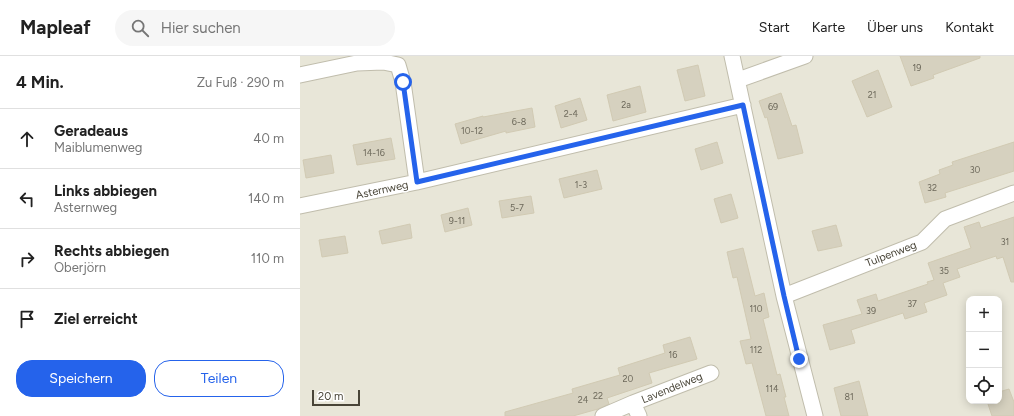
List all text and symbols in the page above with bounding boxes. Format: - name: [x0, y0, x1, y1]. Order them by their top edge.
- search box: [115, 10, 395, 46]
- text: Mapleaf: [20, 16, 91, 39]
- icon: search: [129, 17, 151, 39]
- text: Hier suchen: [161, 19, 241, 37]
- text: Start: [759, 19, 790, 36]
- text: Karte: [812, 19, 845, 36]
- text: Über uns: [867, 19, 923, 36]
- text: Kontakt: [945, 19, 994, 36]
- house number: 19: [913, 62, 921, 73]
- text: 4 Min.: [16, 72, 64, 92]
- route start: [394, 73, 412, 91]
- text: Zu Fuß · 290 m: [197, 75, 284, 90]
- house number: 21: [868, 89, 876, 100]
- house number: 2a: [621, 99, 631, 110]
- house number: 69: [768, 101, 778, 112]
- house number: 2-4: [564, 108, 579, 119]
- house number: 6-8: [512, 116, 527, 127]
- text: Geradeaus: [54, 122, 128, 140]
- house number: 10-12: [461, 125, 483, 136]
- icon: ahead: [16, 128, 38, 150]
- text: 40 m: [253, 131, 284, 146]
- text: Maiblumenweg: [54, 140, 142, 155]
- house number: 14-16: [363, 147, 385, 158]
- house number: 30: [970, 164, 981, 175]
- street label: Asternweg: [355, 178, 409, 202]
- house number: 1-3: [575, 179, 587, 190]
- text: Links abbiegen: [54, 182, 157, 200]
- house number: 32: [927, 182, 937, 193]
- icon: left: [16, 188, 38, 210]
- text: 140 m: [248, 191, 284, 206]
- text: Asternweg: [54, 200, 117, 215]
- house number: 5-7: [510, 202, 524, 213]
- house number: 9-11: [449, 215, 465, 226]
- house number: 31: [1001, 236, 1009, 247]
- street label: Tulpenweg: [864, 238, 918, 270]
- text: Rechts abbiegen: [54, 242, 169, 260]
- icon: right: [16, 248, 38, 270]
- text: 110 m: [251, 251, 284, 266]
- text: Oberjörn: [54, 260, 106, 275]
- house number: 35: [939, 265, 949, 276]
- map controls: [966, 296, 1002, 404]
- button: +: [966, 296, 1002, 332]
- house number: 37: [907, 298, 917, 309]
- house number: 110: [749, 303, 763, 314]
- house number: 39: [866, 305, 876, 316]
- icon: arrive: [16, 308, 38, 330]
- text: Ziel erreicht: [54, 310, 138, 328]
- button: −: [966, 332, 1002, 368]
- house number: 112: [750, 344, 762, 355]
- house number: 16: [669, 349, 677, 360]
- route end: [790, 350, 808, 368]
- button: Speichern: [16, 360, 146, 397]
- button: Teilen: [154, 360, 284, 397]
- button: locate: [966, 368, 1002, 404]
- street label: Lavendelweg: [640, 370, 704, 406]
- house number: 20: [623, 373, 634, 384]
- house number: 114: [765, 383, 779, 394]
- scale bar: [312, 388, 360, 407]
- text: 20 m: [318, 390, 343, 403]
- house number: 22: [593, 390, 603, 401]
- house number: 81: [844, 391, 854, 402]
- house number: 24: [578, 394, 589, 405]

